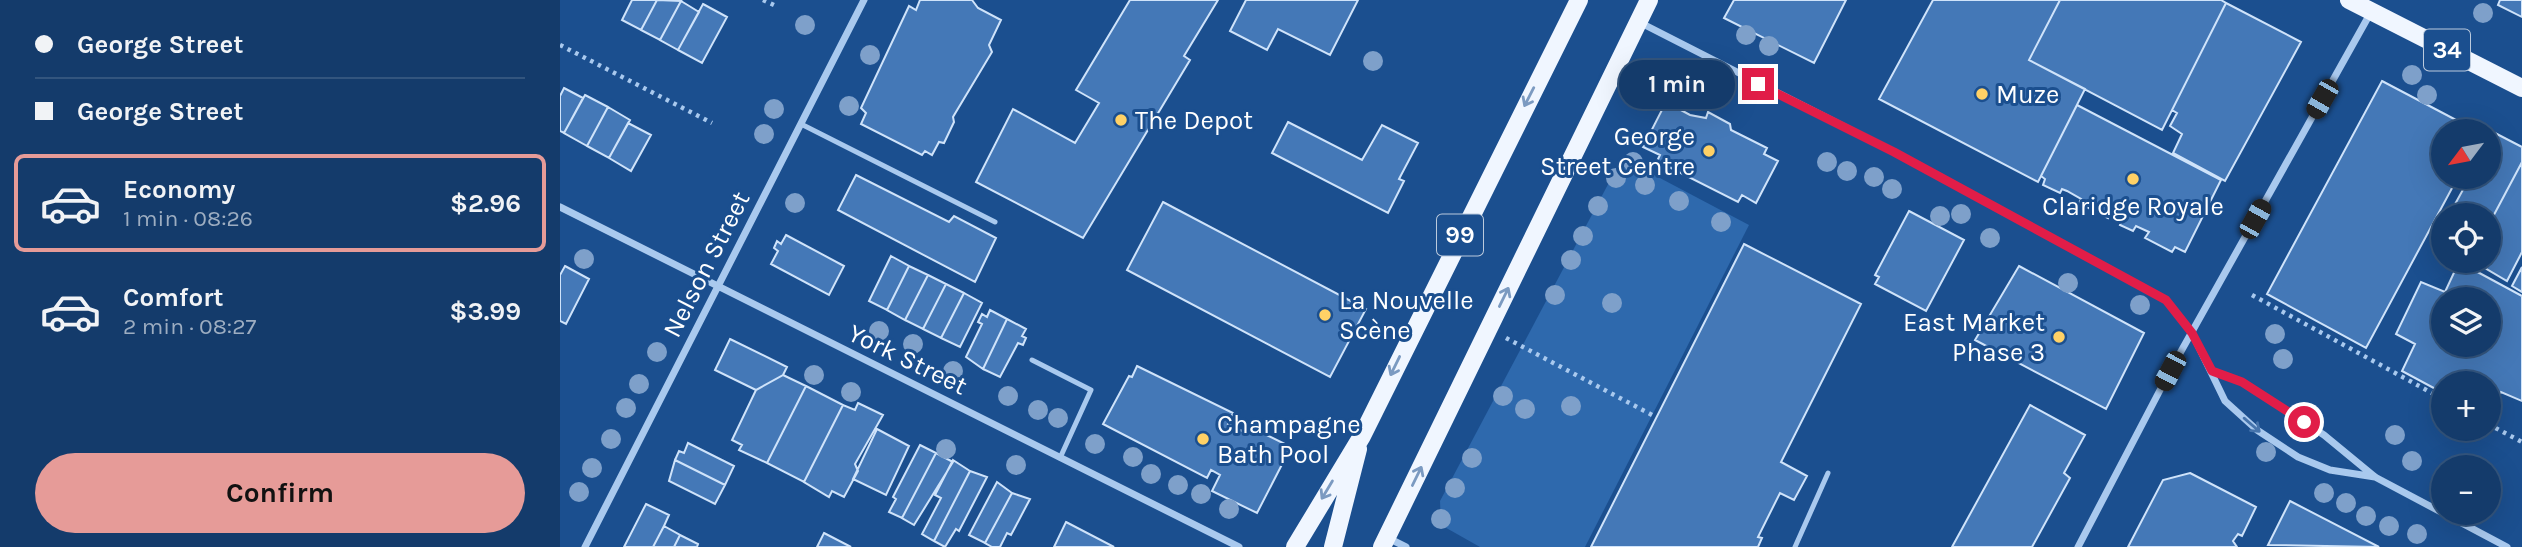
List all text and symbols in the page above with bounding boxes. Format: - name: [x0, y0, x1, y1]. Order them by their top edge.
- text: George Street: [77, 29, 243, 60]
- road number: 34: [2424, 30, 2470, 70]
- callout: 1 min: [1618, 60, 1734, 108]
- route end: [1742, 68, 1774, 100]
- text: 1 min: [1648, 71, 1706, 98]
- car: [2303, 76, 2342, 122]
- place label: Muze: [1996, 79, 2059, 110]
- one-way arrow: [1522, 86, 1536, 107]
- marker: Muze: [1974, 86, 1990, 102]
- text: George Street: [77, 96, 243, 127]
- place label: The Depot: [1135, 105, 1253, 136]
- marker: The Depot: [1113, 112, 1129, 128]
- north arrow: [2431, 119, 2501, 189]
- map controls: [2431, 119, 2501, 525]
- place label: George Street Centre: [1540, 121, 1695, 182]
- marker: George Street Centre: [1701, 143, 1717, 159]
- marker: Claridge Royale: [2125, 171, 2141, 187]
- icon: car: [39, 172, 102, 235]
- text: Economy: [123, 174, 235, 205]
- street label: Nelson Street: [656, 186, 757, 342]
- text: $2.96: [450, 188, 521, 219]
- place label: Claridge Royale: [2042, 191, 2224, 222]
- car: [2236, 196, 2275, 242]
- button: locate: [2431, 203, 2501, 273]
- text: 1 min · 08:26: [123, 205, 253, 232]
- road number: 99: [1437, 214, 1483, 256]
- icon: car: [39, 280, 102, 343]
- text: Comfort: [123, 282, 224, 313]
- place label: La Nouvelle Scène: [1339, 285, 1474, 346]
- one-way arrow: [1498, 287, 1511, 308]
- button: layers: [2431, 287, 2501, 357]
- text: $3.99: [450, 296, 521, 327]
- marker: La Nouvelle Scène: [1317, 307, 1333, 323]
- place label: East Market Phase 3: [1903, 307, 2045, 368]
- text: 2 min · 08:27: [123, 313, 256, 340]
- street label: York Street: [843, 317, 972, 402]
- marker: East Market Phase 3: [2051, 329, 2067, 345]
- car: [2151, 348, 2190, 394]
- one-way arrow: [1388, 355, 1402, 376]
- button: +: [2431, 371, 2501, 441]
- route start: [2288, 406, 2320, 438]
- place label: Champagne Bath Pool: [1217, 409, 1361, 470]
- one-way arrow: [2243, 417, 2261, 433]
- marker: Champagne Bath Pool: [1195, 431, 1211, 447]
- button: Confirm: [35, 453, 525, 533]
- button: −: [2431, 455, 2501, 525]
- one-way arrow: [1410, 466, 1424, 487]
- one-way arrow: [1319, 480, 1333, 500]

